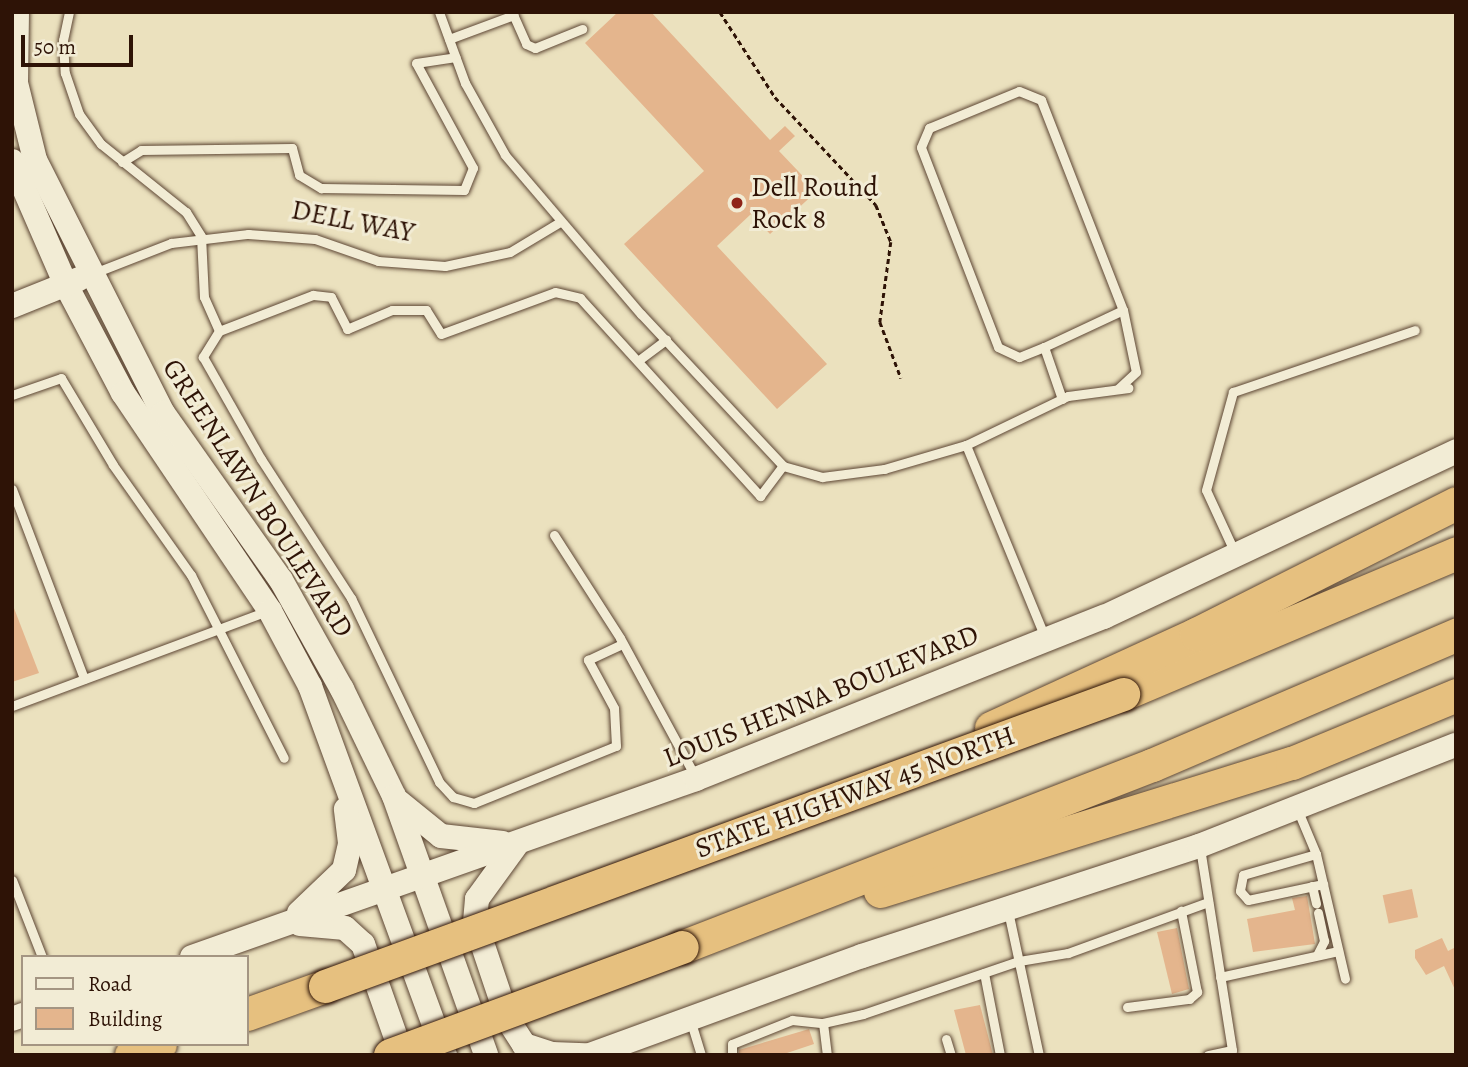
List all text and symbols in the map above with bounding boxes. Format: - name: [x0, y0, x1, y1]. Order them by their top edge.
- scale bar: [24, 21, 136, 65]
- text: 50 m: [34, 33, 76, 61]
- place label: Dell Round Rock 8: [751, 170, 878, 236]
- street label: DELL WAY: [289, 193, 417, 249]
- marker: Dell Round Rock 8: [729, 195, 745, 211]
- street label: GREENLAWN BOULEVARD: [155, 352, 361, 644]
- street label: LOUIS HENNA BOULEVARD: [658, 617, 984, 775]
- street label: STATE HIGHWAY 45 NORTH: [691, 718, 1019, 866]
- legend: [21, 955, 248, 1046]
- text: Road: [88, 970, 132, 998]
- text: Building: [88, 1005, 162, 1033]

